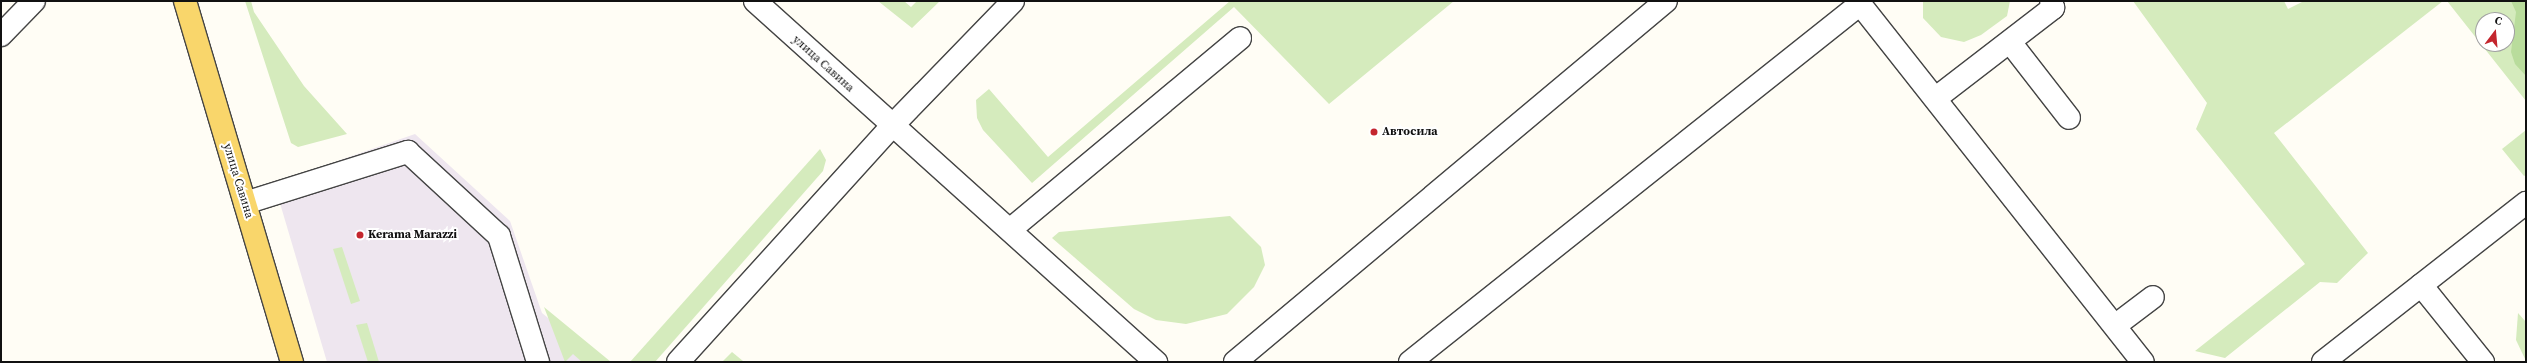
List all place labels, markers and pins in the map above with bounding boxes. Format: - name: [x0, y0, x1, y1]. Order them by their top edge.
- place label: Автосила: [1382, 125, 1438, 139]
- marker: Автосила: [1369, 127, 1379, 137]
- place label: Kerama Marazzi: [368, 228, 457, 242]
- marker: Kerama Marazzi: [355, 230, 365, 240]

